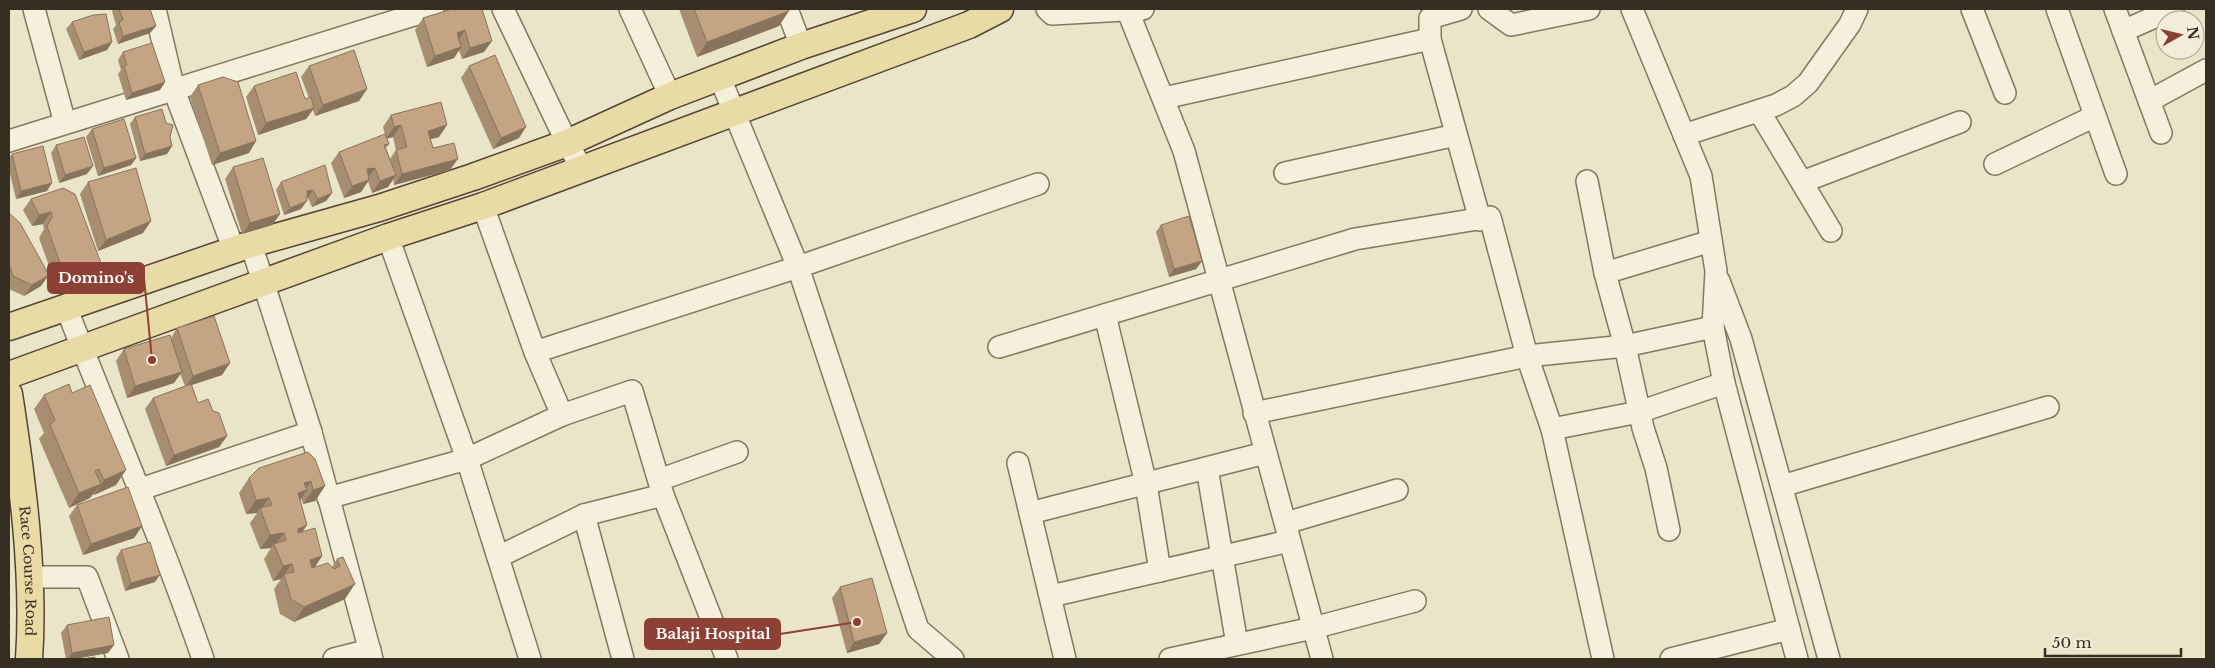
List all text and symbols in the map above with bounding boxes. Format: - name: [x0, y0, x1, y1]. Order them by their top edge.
- north arrow: [2155, 10, 2205, 60]
- text: N: [2183, 25, 2203, 41]
- callout: Domino's: [48, 263, 144, 293]
- text: Domino's: [58, 268, 134, 287]
- street label: Race Course Road: [15, 505, 40, 637]
- callout: Balaji Hospital: [645, 619, 780, 649]
- text: Balaji Hospital: [655, 624, 771, 643]
- scale bar: [2045, 626, 2181, 658]
- text: 50 m: [2052, 633, 2092, 652]

